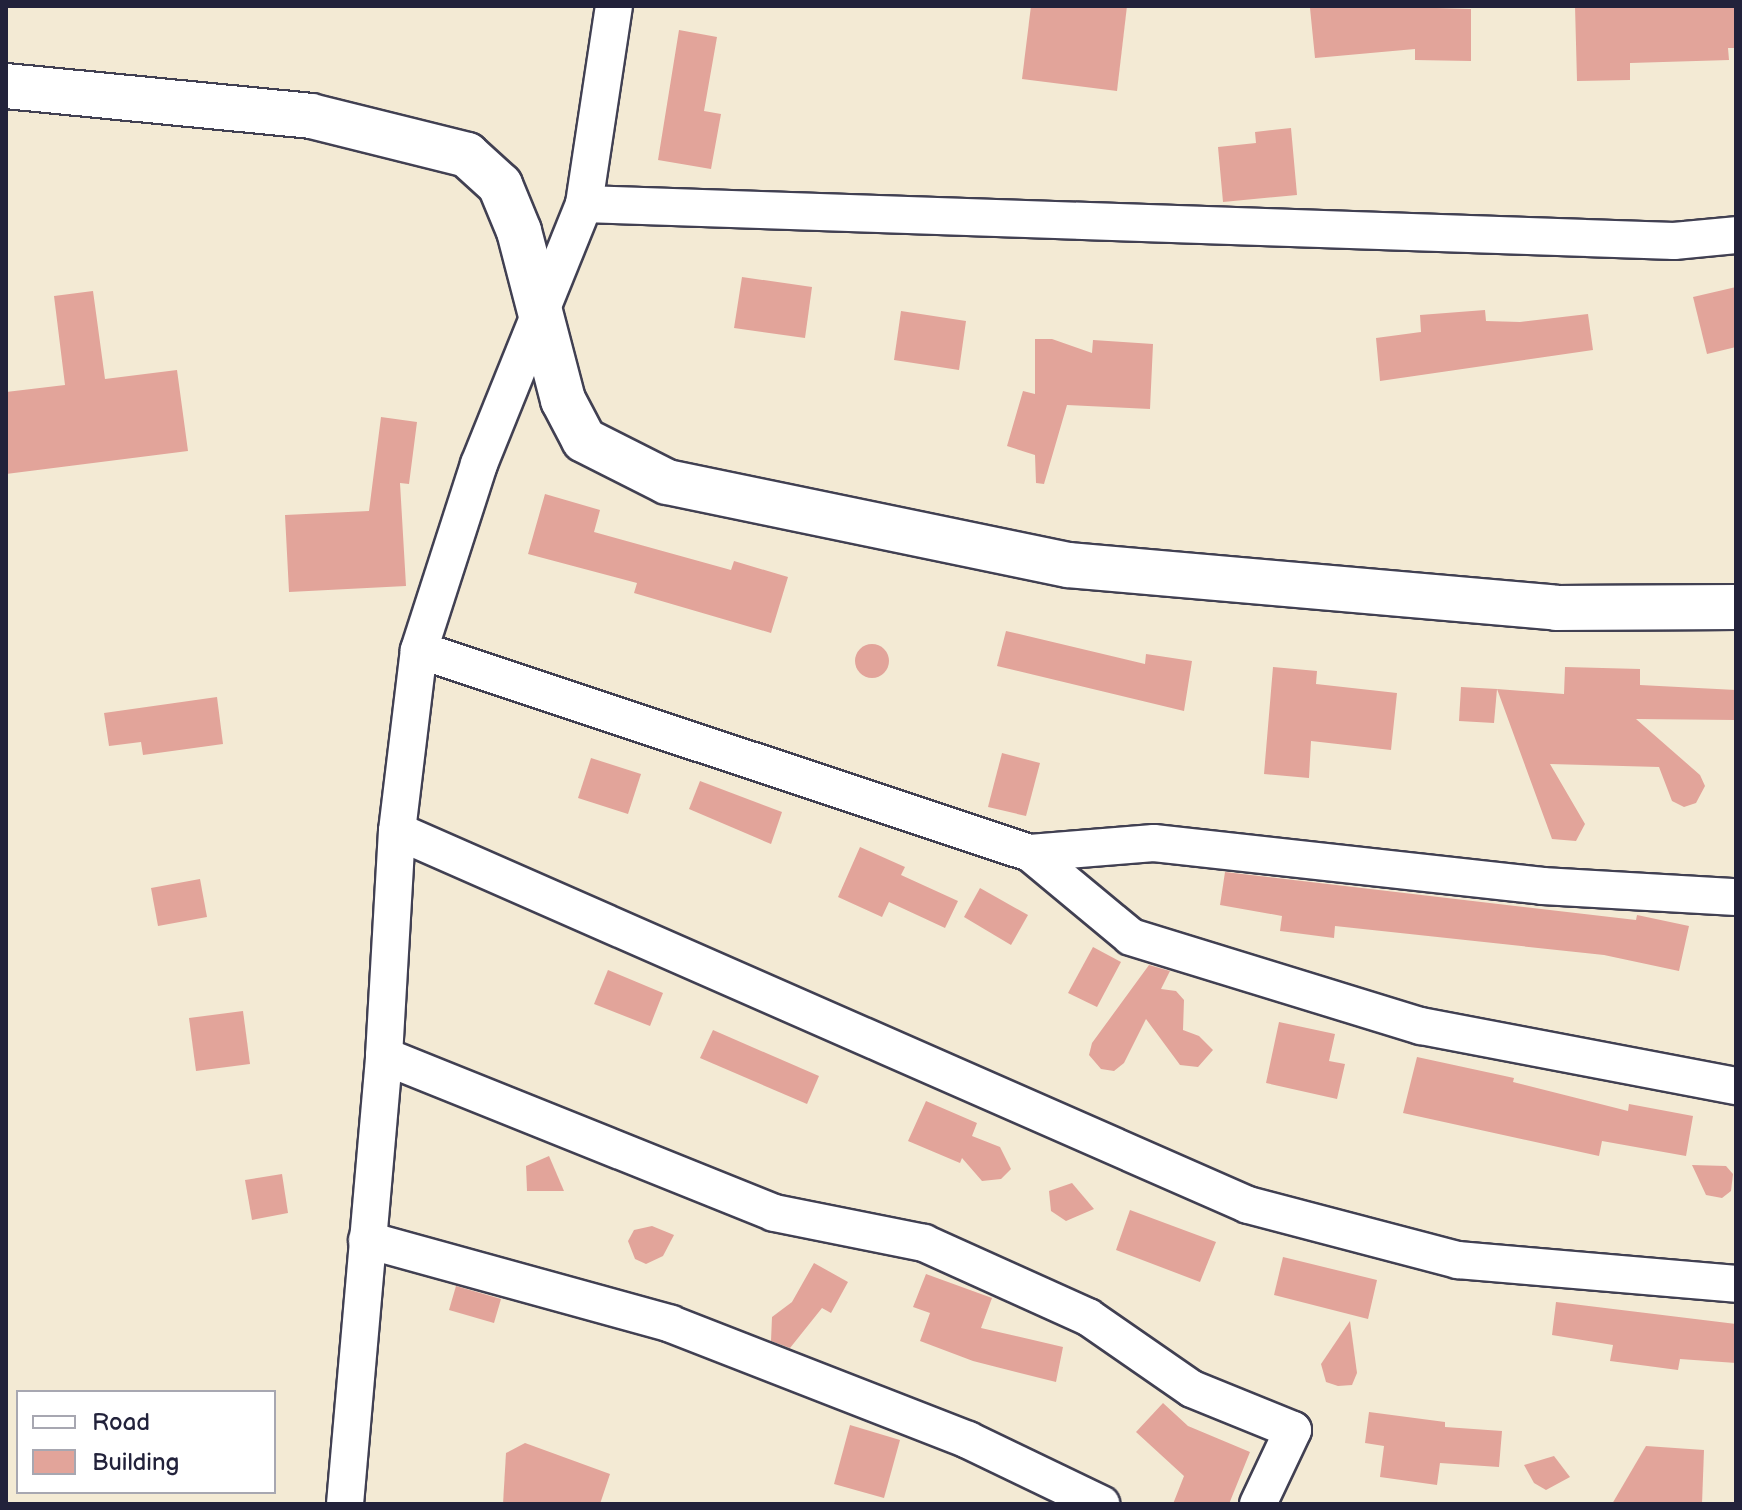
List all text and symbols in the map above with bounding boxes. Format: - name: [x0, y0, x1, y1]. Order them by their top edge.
- legend: [16, 1390, 276, 1494]
- text: Road: [92, 1408, 150, 1437]
- text: Building: [92, 1448, 179, 1477]

